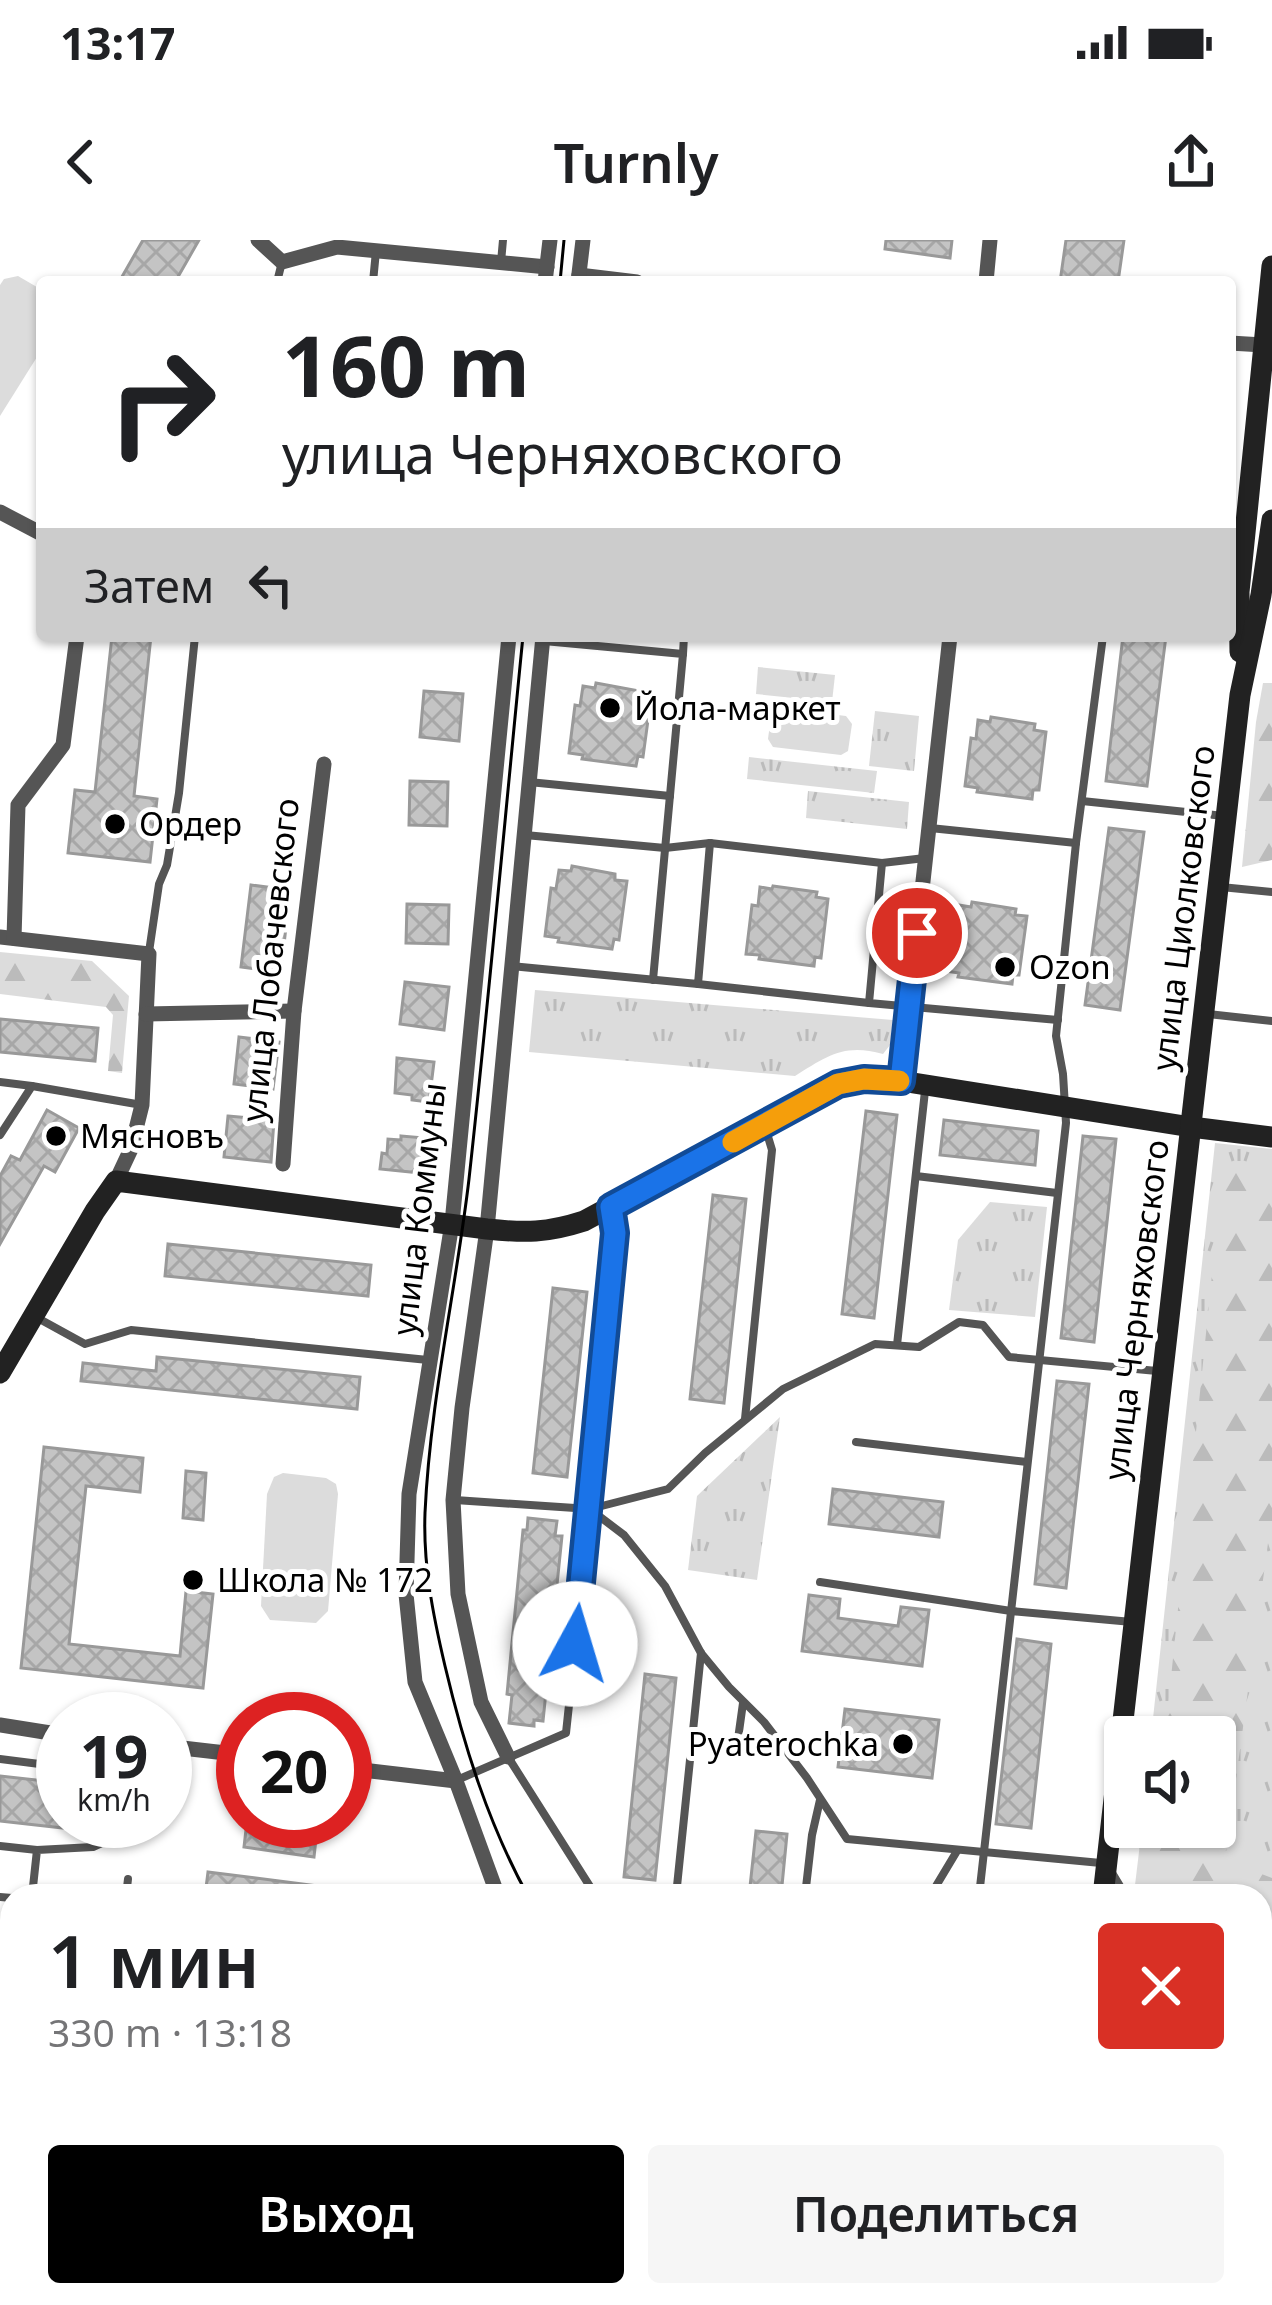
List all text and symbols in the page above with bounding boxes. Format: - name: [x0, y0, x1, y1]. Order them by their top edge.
- text: 13:17: [60, 12, 176, 73]
- text: Turnly: [553, 125, 719, 199]
- icon: back: [48, 129, 114, 195]
- icon: share: [1158, 129, 1224, 195]
- text: 160 m: [282, 307, 530, 422]
- icon: right: [84, 324, 240, 480]
- text: улица Черняховского: [282, 416, 843, 490]
- icon: left: [238, 552, 304, 618]
- text: Затем: [84, 555, 214, 616]
- place label: Йола-маркет: [634, 685, 841, 730]
- marker: Йола-маркет: [597, 695, 623, 721]
- street label: улица Циолковского: [1140, 743, 1225, 1073]
- street label: улица Лобачевского: [230, 796, 309, 1124]
- place label: Ордер: [139, 801, 242, 846]
- marker: Ордер: [102, 811, 128, 837]
- pin: [866, 882, 968, 984]
- icon: arrive: [884, 900, 950, 966]
- place label: Ozon: [1029, 944, 1111, 989]
- marker: Ozon: [992, 954, 1018, 980]
- street label: улица Коммуны: [381, 1080, 456, 1338]
- place label: Мясновъ: [80, 1113, 224, 1158]
- marker: Мясновъ: [43, 1123, 69, 1149]
- street label: улица Черняховского: [1092, 1137, 1179, 1483]
- place label: Школа № 172: [217, 1557, 433, 1602]
- marker: Школа № 172: [180, 1567, 206, 1593]
- position arrow: [512, 1581, 638, 1707]
- speed limit sign: 20: [216, 1692, 372, 1848]
- text: 19: [80, 1714, 148, 1796]
- map controls: [1104, 1716, 1236, 1848]
- button: sound: [1104, 1716, 1236, 1848]
- place label: Pyaterochka: [688, 1721, 879, 1766]
- marker: Pyaterochka: [890, 1731, 916, 1757]
- text: km/h: [77, 1779, 151, 1820]
- text: 1 мин: [48, 1911, 259, 2009]
- button: close: [1098, 1923, 1224, 2049]
- text: 330 m · 13:18: [48, 2005, 292, 2058]
- button: Выход: [48, 2145, 624, 2283]
- button: Поделиться: [648, 2145, 1224, 2283]

